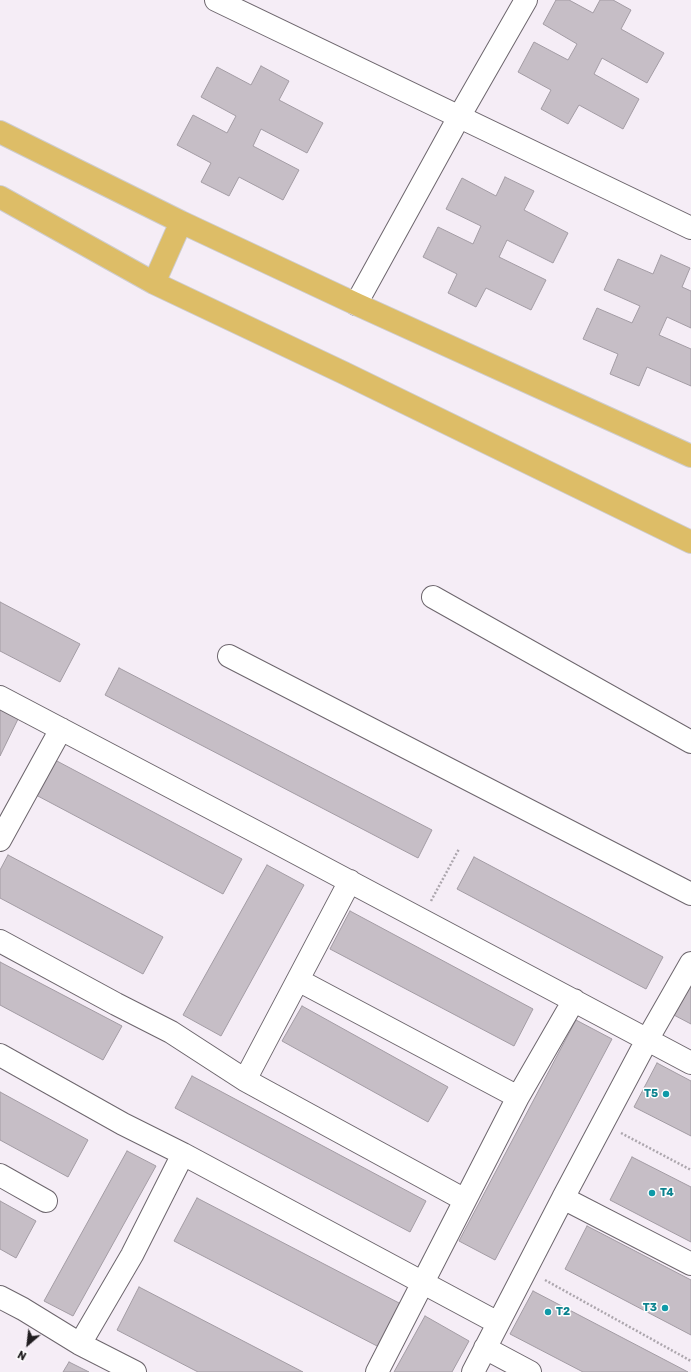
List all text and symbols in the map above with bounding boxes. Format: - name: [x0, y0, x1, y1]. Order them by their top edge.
- place label: T5: [644, 1087, 658, 1101]
- marker: T5: [661, 1089, 671, 1099]
- place label: T4: [660, 1186, 674, 1200]
- marker: T4: [647, 1188, 657, 1198]
- place label: T3: [643, 1301, 657, 1315]
- marker: T3: [660, 1303, 670, 1313]
- place label: T2: [556, 1305, 570, 1319]
- marker: T2: [543, 1307, 553, 1317]
- north arrow: [8, 1324, 48, 1364]
- text: N: [16, 1347, 29, 1363]

